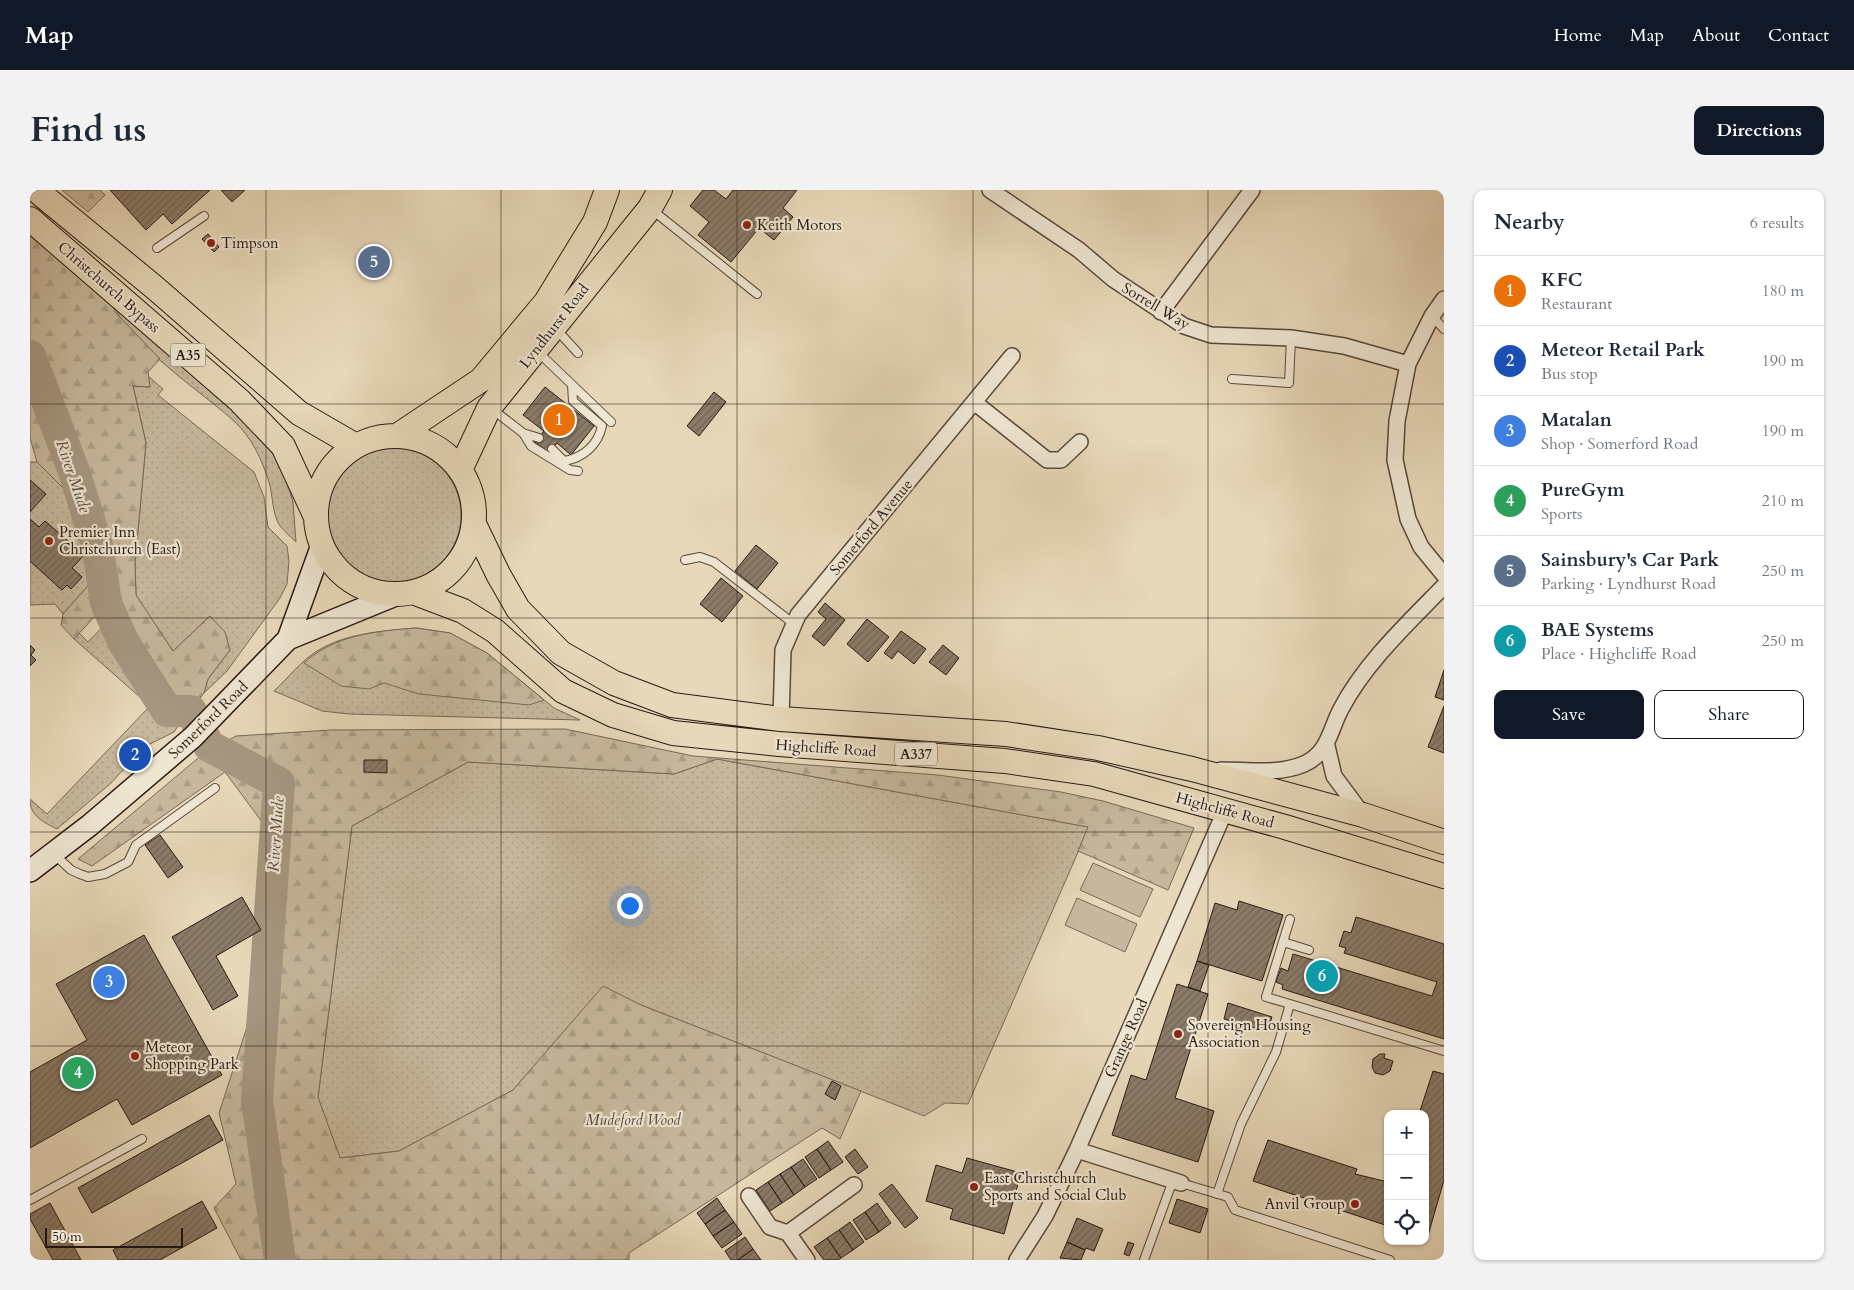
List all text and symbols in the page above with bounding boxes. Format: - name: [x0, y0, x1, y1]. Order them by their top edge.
- text: Map: [25, 19, 74, 52]
- text: Home: [1554, 23, 1602, 48]
- text: Map: [1630, 23, 1664, 48]
- text: About: [1692, 23, 1740, 48]
- text: Contact: [1768, 23, 1829, 48]
- text: Find us: [30, 106, 146, 154]
- button: Directions: [1694, 106, 1824, 155]
- text: Nearby: [1494, 208, 1565, 237]
- text: 6 results: [1750, 212, 1804, 234]
- place label: Keith Motors: [757, 215, 842, 235]
- marker: Keith Motors: [741, 219, 753, 231]
- place label: Timpson: [221, 233, 279, 253]
- street label: Christchurch Bypass: [54, 237, 164, 337]
- marker: Timpson: [205, 237, 217, 249]
- pin: 5: [358, 243, 390, 281]
- text: KFC: [1541, 267, 1582, 293]
- street label: Sorrell Way: [1118, 278, 1194, 334]
- street label: Lyndhurst Road: [515, 280, 593, 372]
- text: 1: [1506, 280, 1514, 302]
- text: 180 m: [1762, 280, 1804, 302]
- text: Restaurant: [1541, 293, 1612, 315]
- text: Meteor Retail Park: [1541, 337, 1705, 363]
- road number: A35: [170, 344, 206, 366]
- text: 2: [1506, 350, 1514, 372]
- text: 190 m: [1762, 350, 1804, 372]
- text: Bus stop: [1541, 363, 1598, 385]
- pin: 1: [543, 401, 575, 439]
- text: Matalan: [1541, 407, 1612, 433]
- text: 3: [1506, 420, 1514, 442]
- text: 190 m: [1762, 420, 1804, 442]
- text: Shop · Somerford Road: [1541, 433, 1698, 455]
- water label: River Mude: [50, 437, 96, 517]
- street label: Somerford Avenue: [825, 475, 917, 579]
- text: PureGym: [1541, 477, 1625, 503]
- text: 4: [1506, 490, 1514, 512]
- text: 210 m: [1762, 490, 1804, 512]
- text: Sports: [1541, 503, 1582, 525]
- place label: Premier Inn Christchurch (East): [59, 522, 181, 559]
- marker: Premier Inn Christchurch (East): [43, 535, 55, 547]
- text: Sainsbury's Car Park: [1541, 547, 1719, 573]
- text: 5: [1506, 560, 1514, 582]
- text: 250 m: [1762, 560, 1804, 582]
- text: Parking · Lyndhurst Road: [1541, 573, 1716, 595]
- text: BAE Systems: [1541, 617, 1654, 643]
- text: 6: [1506, 630, 1514, 652]
- text: 250 m: [1762, 630, 1804, 652]
- text: Place · Highcliffe Road: [1541, 643, 1697, 665]
- street label: Somerford Road: [164, 677, 252, 763]
- button: Save: [1494, 690, 1644, 739]
- button: Share: [1654, 690, 1804, 739]
- street label: Highcliffe Road: [775, 734, 877, 762]
- pin: 2: [119, 736, 151, 774]
- road number: A337: [895, 742, 937, 766]
- street label: Highcliffe Road: [1174, 787, 1276, 833]
- water label: River Mude: [262, 795, 290, 873]
- your location: [617, 893, 643, 919]
- pin: 6: [1306, 957, 1338, 995]
- pin: 3: [93, 963, 125, 1001]
- street label: Grange Road: [1100, 995, 1152, 1081]
- place label: Sovereign Housing Association: [1188, 1015, 1311, 1052]
- marker: Sovereign Housing Association: [1172, 1028, 1184, 1040]
- place label: Meteor Shopping Park: [145, 1037, 239, 1074]
- marker: Meteor Shopping Park: [129, 1050, 141, 1062]
- pin: 4: [62, 1054, 94, 1092]
- park label: Mudeford Wood: [585, 1110, 681, 1130]
- map controls: [1384, 1110, 1429, 1245]
- button: +: [1384, 1110, 1429, 1155]
- button: −: [1384, 1155, 1429, 1200]
- place label: East Christchurch Sports and Social Club: [984, 1168, 1126, 1205]
- marker: East Christchurch Sports and Social Club: [968, 1181, 980, 1193]
- place label: Anvil Group: [1264, 1194, 1345, 1214]
- marker: Anvil Group: [1349, 1198, 1361, 1210]
- button: locate: [1384, 1200, 1429, 1245]
- scale bar: [45, 1225, 182, 1248]
- text: 50 m: [52, 1227, 82, 1246]

